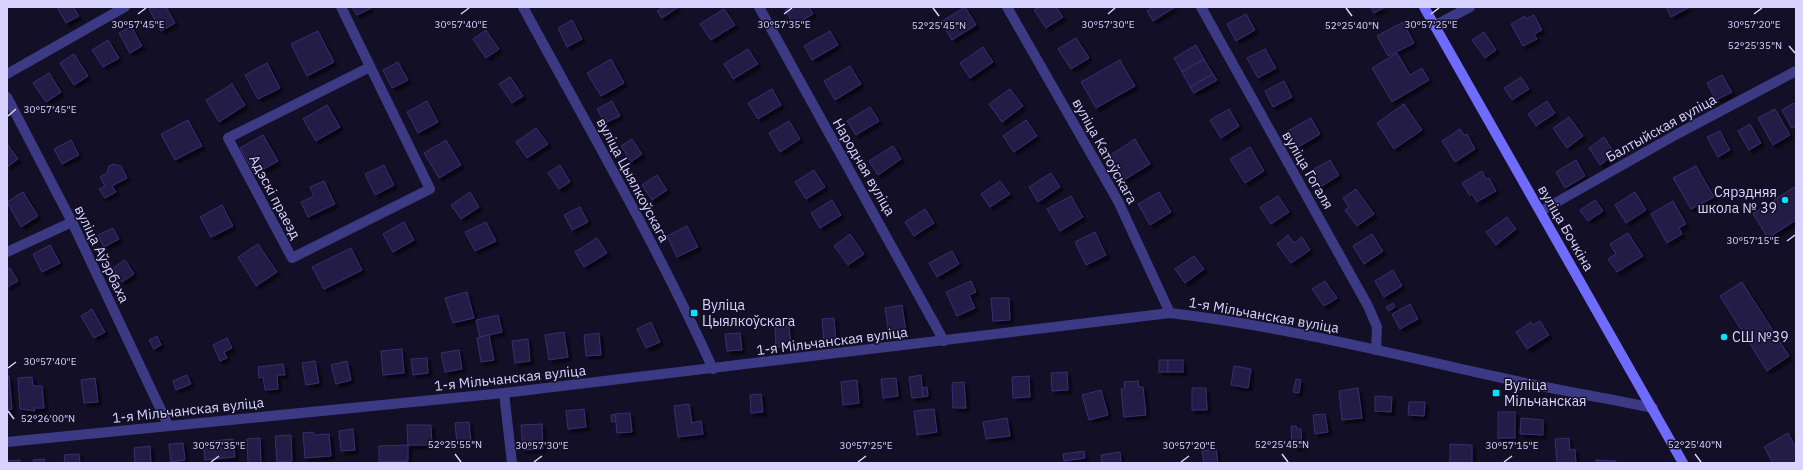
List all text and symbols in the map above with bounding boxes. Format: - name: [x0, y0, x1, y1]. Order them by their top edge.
- text: 30°57'45"E: [111, 18, 165, 31]
- text: 30°57'40"E: [434, 18, 488, 31]
- text: 30°57'35"E: [757, 18, 811, 31]
- text: 30°57'30"E: [1081, 18, 1135, 31]
- text: 30°57'25"E: [1404, 18, 1458, 31]
- text: 30°57'20"E: [1727, 18, 1781, 31]
- text: 52°25'45"N: [912, 19, 966, 32]
- text: 52°25'40"N: [1325, 19, 1379, 32]
- text: 52°25'35"N: [1728, 39, 1782, 52]
- street label: Балтыйская вуліца: [1602, 90, 1720, 166]
- street label: вуліца Катоўскага: [1069, 95, 1142, 207]
- text: 30°57'45"E: [23, 103, 77, 116]
- street label: вуліца Цыялкоўскага: [593, 115, 674, 246]
- street label: Народная вуліца: [829, 115, 900, 220]
- street label: вуліца Гогаля: [1278, 128, 1338, 212]
- street label: Адэскі праезд: [245, 152, 305, 242]
- street label: вуліца Бочкіна: [1534, 182, 1598, 275]
- place label: Сярэдняя школа № 39: [1697, 183, 1777, 217]
- marker: Сярэдняя школа № 39: [1780, 195, 1790, 205]
- street label: вуліца Аўэрбаха: [71, 202, 134, 306]
- text: 30°57'15"E: [1726, 234, 1780, 247]
- street label: 1-я Мільчанская вуліца: [1187, 293, 1341, 337]
- place label: Вуліца Цыялкоўскага: [702, 296, 796, 330]
- marker: Вуліца Цыялкоўскага: [689, 308, 699, 318]
- street label: 1-я Мільчанская вуліца: [755, 323, 909, 359]
- place label: СШ №39: [1732, 328, 1789, 346]
- marker: СШ №39: [1719, 332, 1729, 342]
- text: 30°57'40"E: [23, 355, 77, 368]
- street label: 1-я Мільчанская вуліца: [433, 361, 587, 395]
- place label: Вуліца Мільчанская: [1504, 376, 1587, 410]
- marker: Вуліца Мільчанская: [1491, 388, 1501, 398]
- street label: 1-я Мільчанская вуліца: [111, 393, 265, 427]
- text: 52°26'00"N: [21, 412, 75, 425]
- text: 52°25'55"N: [428, 438, 482, 451]
- text: 52°25'45"N: [1255, 438, 1309, 451]
- text: 52°25'40"N: [1668, 438, 1722, 451]
- text: 30°57'35"E: [192, 439, 246, 452]
- text: 30°57'30"E: [515, 439, 569, 452]
- text: 30°57'25"E: [839, 439, 893, 452]
- text: 30°57'20"E: [1162, 439, 1216, 452]
- text: 30°57'15"E: [1485, 439, 1539, 452]

